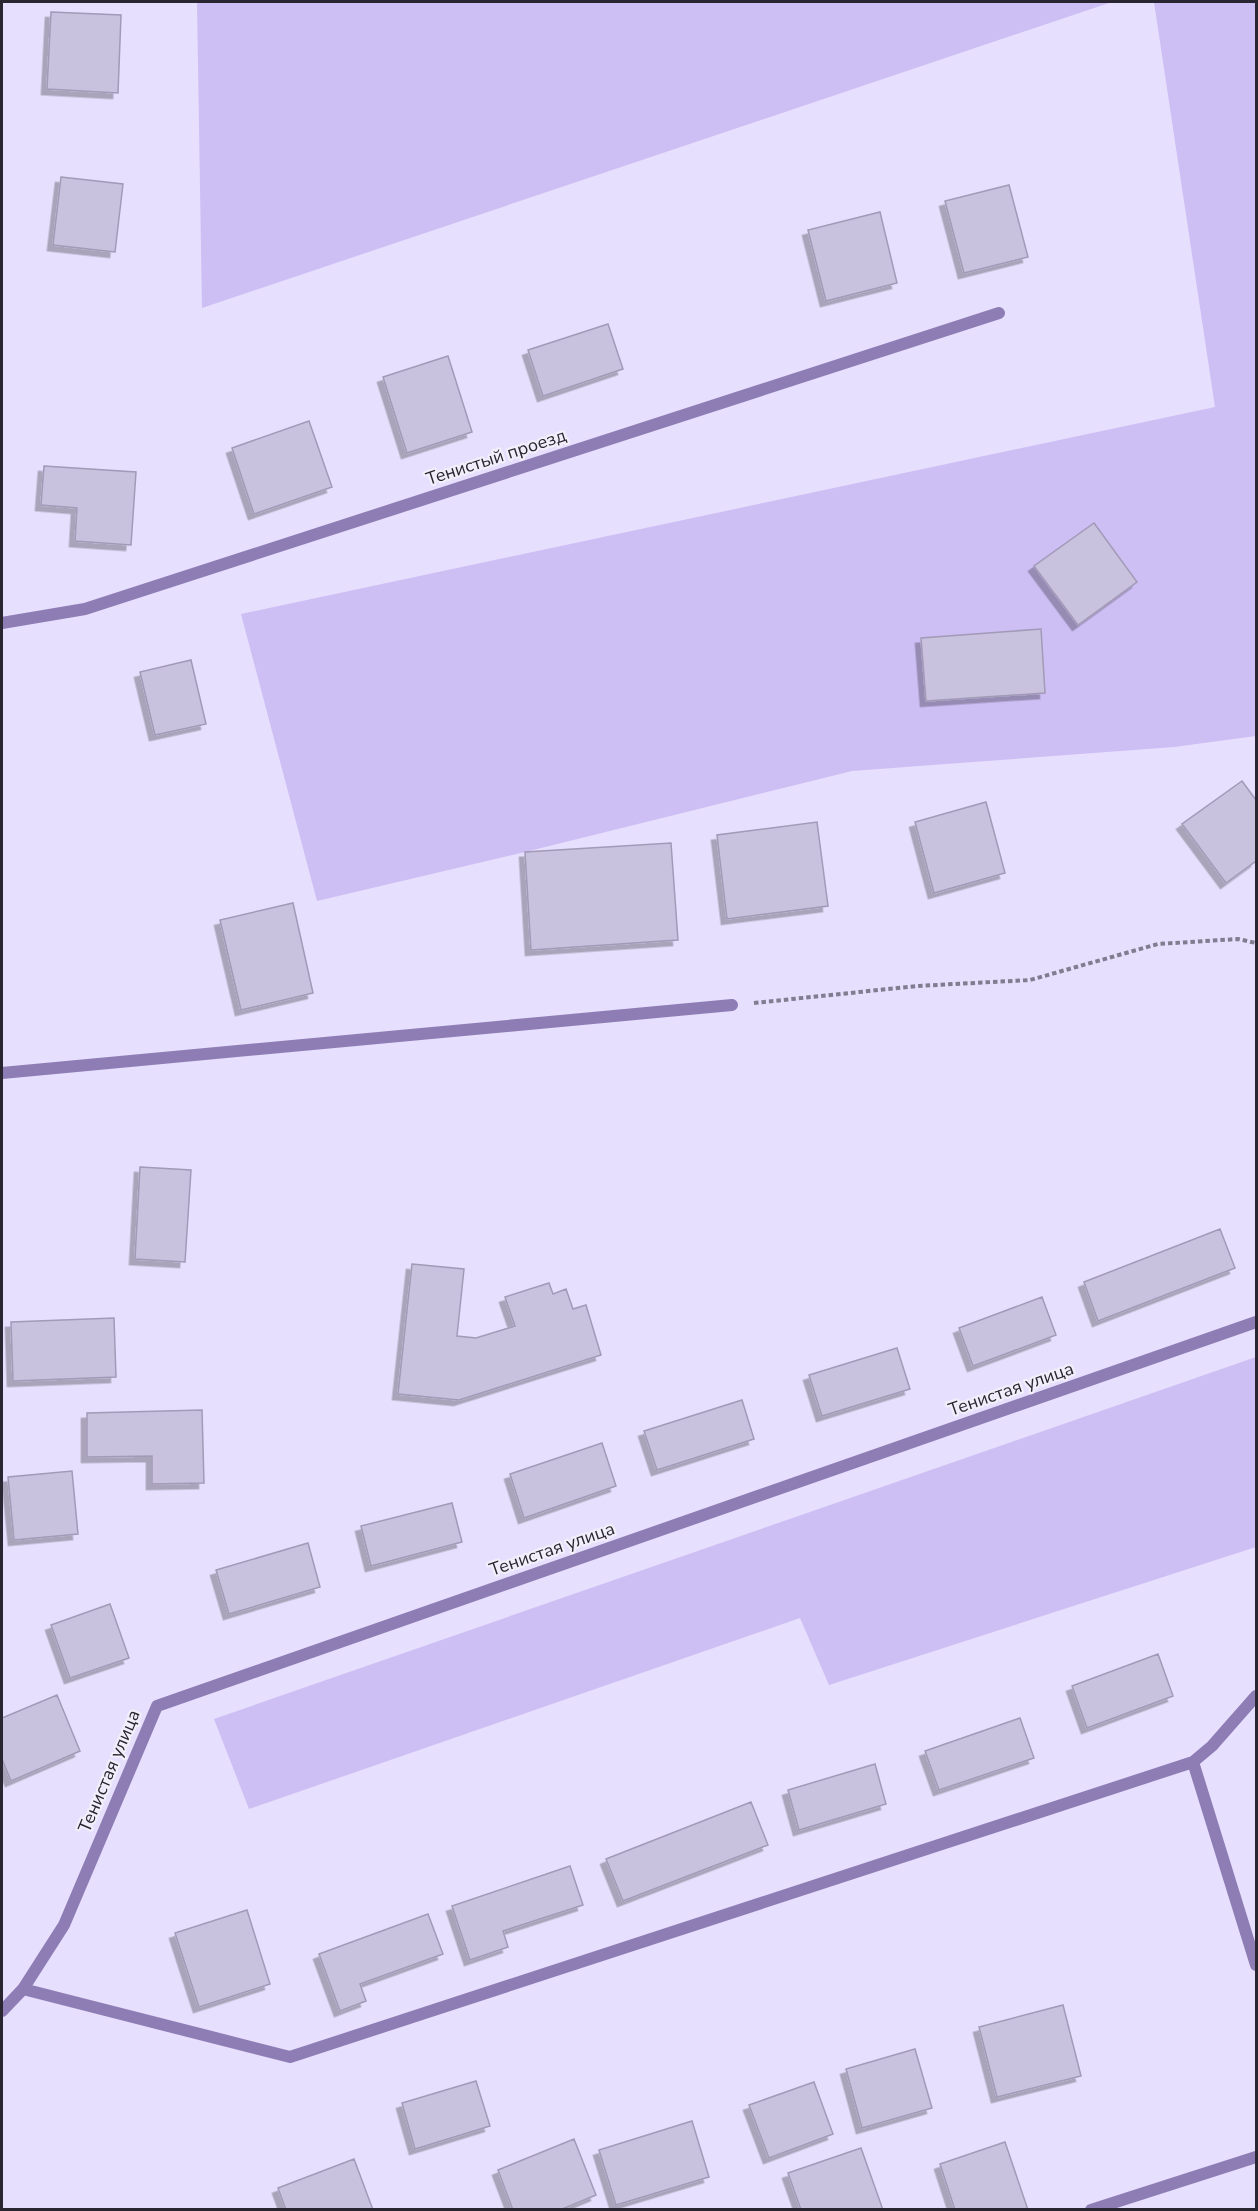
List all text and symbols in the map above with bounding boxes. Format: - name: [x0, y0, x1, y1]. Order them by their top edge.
- street label: Тенистый проезд: [423, 423, 569, 491]
- street label: Тенистая улица: [945, 1356, 1077, 1422]
- street label: Тенистая улица: [486, 1516, 618, 1582]
- street label: Тенистая улица: [72, 1706, 146, 1836]

